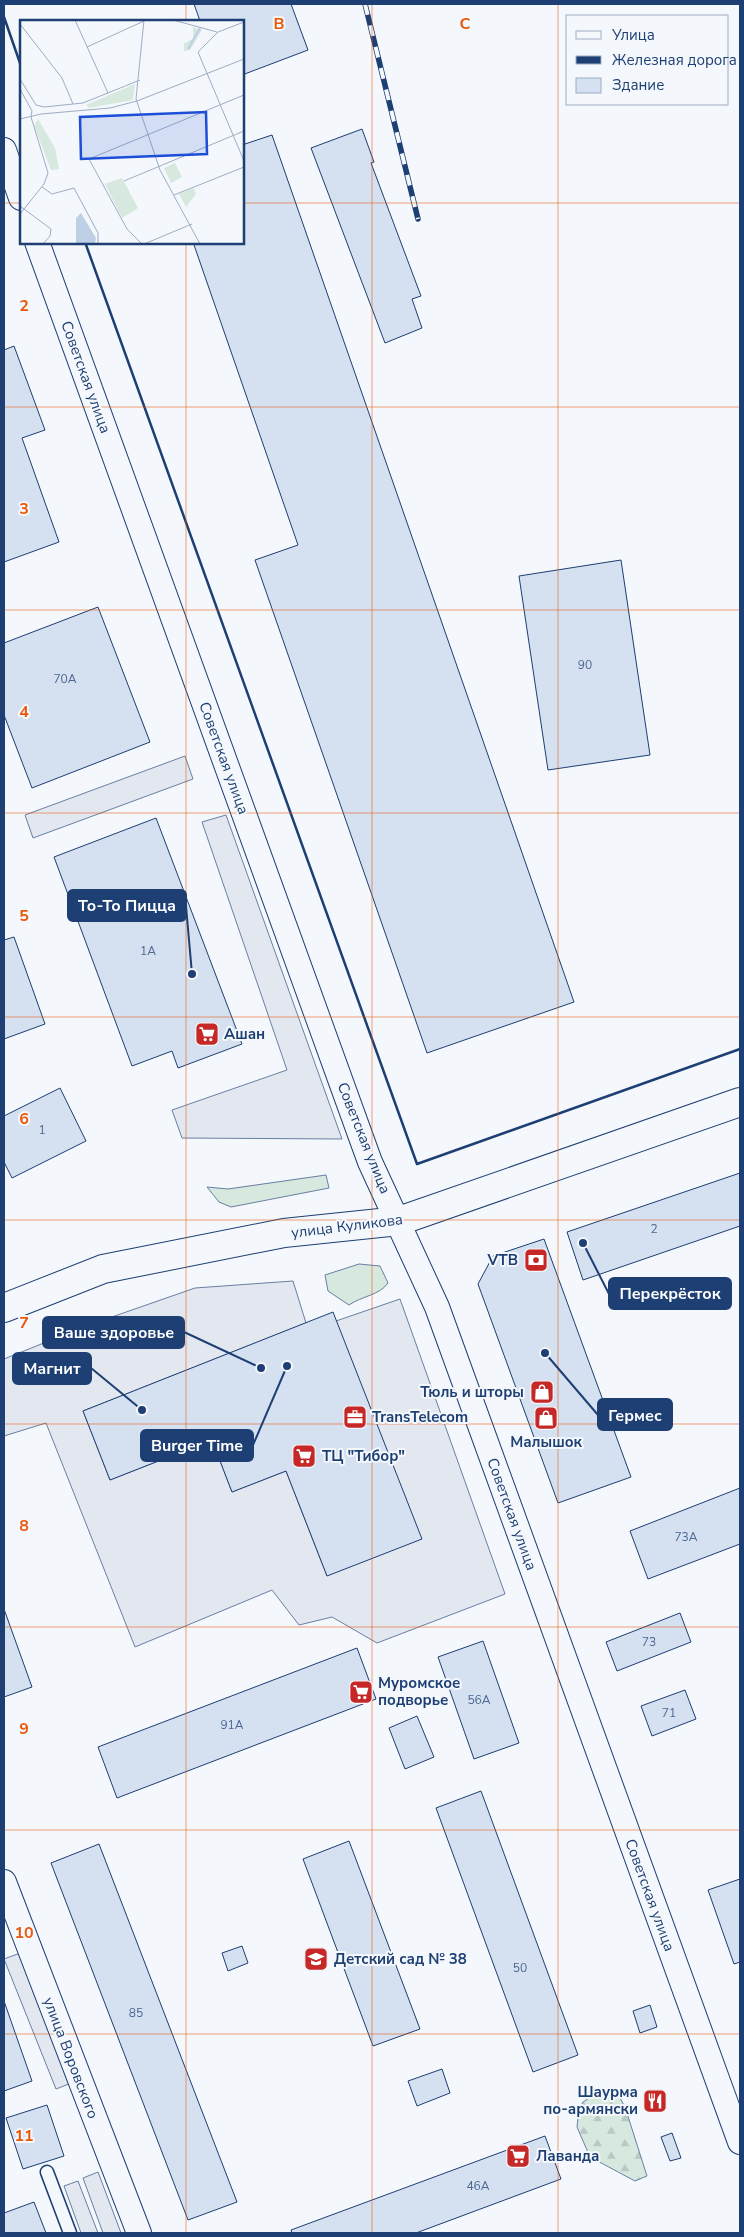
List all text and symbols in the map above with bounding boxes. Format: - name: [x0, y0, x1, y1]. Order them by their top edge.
- text: B: [273, 13, 285, 35]
- text: C: [460, 13, 471, 35]
- legend: [566, 15, 729, 105]
- inset map: [20, 20, 244, 244]
- text: Улица: [611, 25, 655, 45]
- text: Железная дорога: [612, 50, 737, 70]
- text: Здание: [612, 75, 664, 95]
- text: 2: [19, 295, 29, 317]
- street label: Советская улица: [56, 318, 116, 436]
- text: 3: [19, 498, 29, 520]
- house number: 90: [578, 657, 592, 673]
- house number: 70А: [53, 671, 77, 687]
- street label: Советская улица: [194, 699, 254, 817]
- text: 4: [19, 701, 29, 723]
- callout: То-То Пицца: [68, 890, 186, 921]
- text: То-То Пицца: [78, 895, 176, 917]
- text: 5: [19, 905, 29, 927]
- house number: 1А: [140, 943, 156, 959]
- supermarket icon: Ашан: [194, 1021, 220, 1047]
- place label: Ашан: [224, 1024, 265, 1044]
- street label: Советская улица: [333, 1079, 395, 1197]
- text: 6: [19, 1108, 29, 1130]
- house number: 1: [38, 1122, 46, 1138]
- street label: улица Куликова: [290, 1209, 404, 1243]
- house number: 2: [650, 1221, 658, 1237]
- bank icon: VTB: [523, 1247, 549, 1273]
- place label: VTB: [486, 1250, 518, 1270]
- callout: Перекрёсток: [609, 1278, 731, 1309]
- text: Перекрёсток: [619, 1283, 722, 1305]
- text: 7: [19, 1312, 29, 1334]
- callout: Ваше здоровье: [43, 1317, 184, 1348]
- text: Ваше здоровье: [54, 1322, 174, 1344]
- callout: Магнит: [13, 1353, 91, 1384]
- text: Магнит: [23, 1358, 81, 1380]
- shop icon: Тюль и шторы: [529, 1379, 555, 1405]
- place label: Тюль и шторы: [420, 1382, 524, 1402]
- callout: Гермес: [598, 1399, 672, 1430]
- office icon: TransTelecom: [342, 1404, 368, 1430]
- shop icon: Малышок: [533, 1405, 559, 1431]
- text: Гермес: [608, 1405, 662, 1427]
- place label: TransTelecom: [372, 1407, 468, 1427]
- callout: Burger Time: [141, 1430, 253, 1461]
- place label: Малышок: [510, 1432, 582, 1452]
- text: Burger Time: [151, 1435, 243, 1457]
- supermarket icon: ТЦ "Тибор": [291, 1443, 317, 1469]
- place label: ТЦ "Тибор": [322, 1446, 405, 1466]
- street label: Советская улица: [482, 1455, 542, 1573]
- text: 8: [19, 1515, 29, 1537]
- house number: 73А: [674, 1529, 698, 1545]
- house number: 73: [642, 1634, 656, 1650]
- place label: Муромское подворье: [378, 1673, 460, 1710]
- supermarket icon: Муромское подворье: [348, 1679, 374, 1705]
- house number: 56А: [467, 1692, 491, 1708]
- house number: 71: [662, 1705, 676, 1721]
- house number: 91А: [220, 1717, 244, 1733]
- text: 9: [19, 1718, 29, 1740]
- street label: Советская улица: [620, 1836, 680, 1954]
- text: 10: [14, 1922, 34, 1944]
- school or university icon: Детский сад № 38: [303, 1946, 329, 1972]
- place label: Детский сад № 38: [334, 1949, 467, 1969]
- house number: 50: [513, 1960, 527, 1976]
- street label: улица Воровского: [39, 1994, 103, 2122]
- house number: 85: [129, 2005, 143, 2021]
- place label: Шаурма по-армянски: [543, 2082, 638, 2119]
- restaurant icon: Шаурма по-армянски: [642, 2088, 668, 2114]
- text: 11: [14, 2125, 34, 2147]
- supermarket icon: Лаванда: [505, 2143, 531, 2169]
- place label: Лаванда: [536, 2146, 599, 2166]
- house number: 46А: [466, 2178, 490, 2194]

